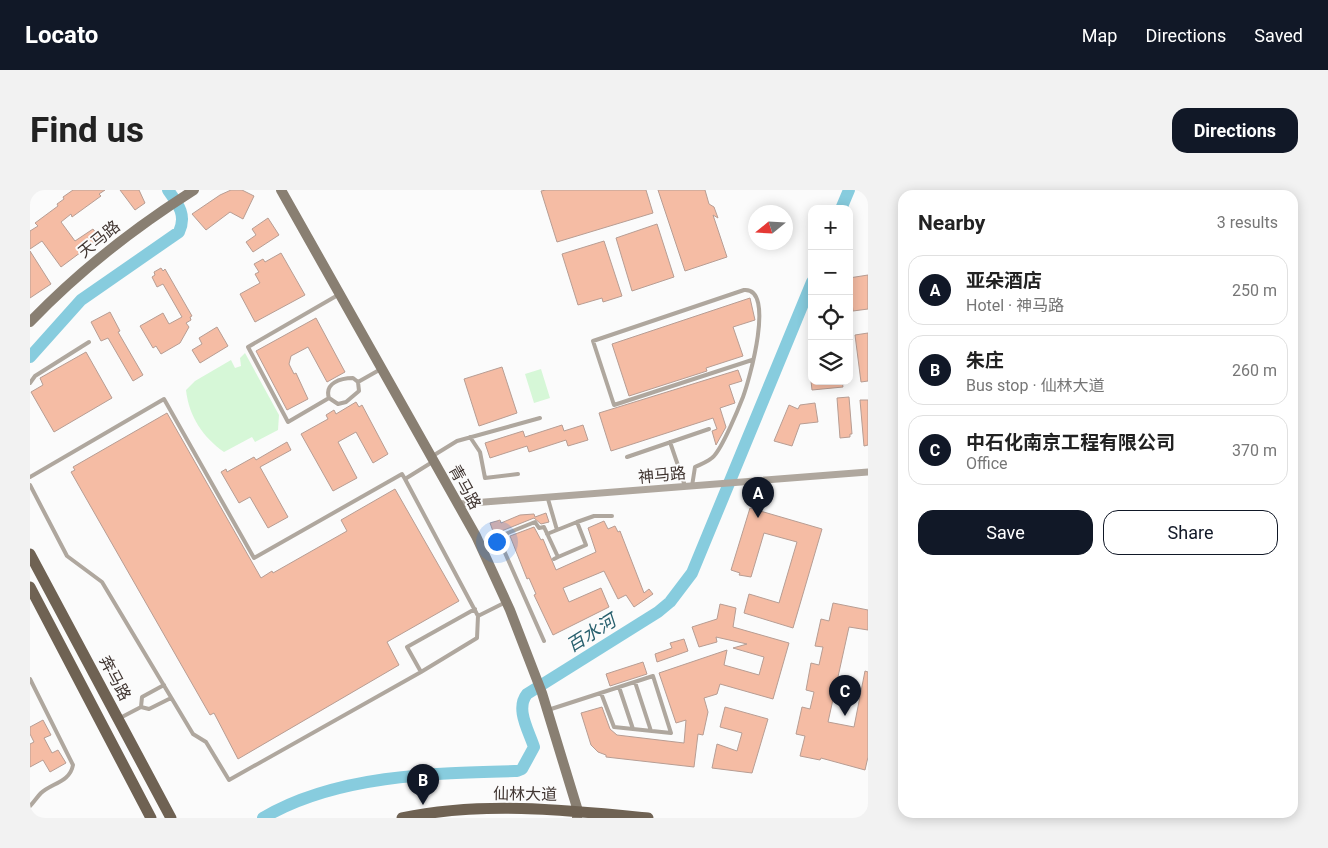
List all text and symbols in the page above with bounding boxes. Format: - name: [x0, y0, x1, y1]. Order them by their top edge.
- text: Locato: [25, 21, 98, 49]
- text: Map: [1082, 25, 1117, 46]
- text: Directions: [1145, 25, 1226, 46]
- text: Saved: [1254, 25, 1303, 46]
- button: Directions: [1172, 108, 1298, 153]
- text: Find us: [30, 110, 144, 151]
- north arrow: [748, 205, 793, 250]
- map controls: [808, 205, 853, 385]
- button: +: [808, 205, 853, 250]
- text: Nearby: [918, 211, 985, 235]
- text: 3 results: [1217, 213, 1278, 232]
- street label: 天马路: [74, 217, 124, 261]
- button: −: [808, 250, 853, 295]
- text: 亚朵酒店: [966, 269, 1042, 292]
- text: A: [930, 281, 940, 300]
- text: 250 m: [1232, 281, 1277, 300]
- button: locate: [808, 295, 853, 340]
- text: Hotel · 神马路: [966, 296, 1064, 315]
- button: layers: [808, 340, 853, 385]
- text: 朱庄: [966, 349, 1004, 372]
- text: B: [930, 361, 940, 380]
- text: 260 m: [1232, 361, 1277, 380]
- text: Bus stop · 仙林大道: [966, 376, 1105, 395]
- text: 中石化南京工程有限公司: [966, 431, 1175, 454]
- text: C: [930, 441, 940, 460]
- text: 370 m: [1232, 441, 1277, 460]
- text: Office: [966, 454, 1008, 473]
- street label: 青马路: [445, 461, 485, 513]
- street label: 神马路: [637, 463, 687, 487]
- pin: A: [742, 477, 774, 518]
- button: Save: [918, 510, 1093, 555]
- button: Share: [1103, 510, 1278, 555]
- your location: [484, 529, 510, 555]
- water label: 百水河: [563, 608, 622, 656]
- street label: 奔马路: [95, 652, 135, 704]
- pin: C: [829, 675, 861, 716]
- pin: B: [407, 764, 439, 805]
- street label: 仙林大道: [493, 784, 557, 804]

